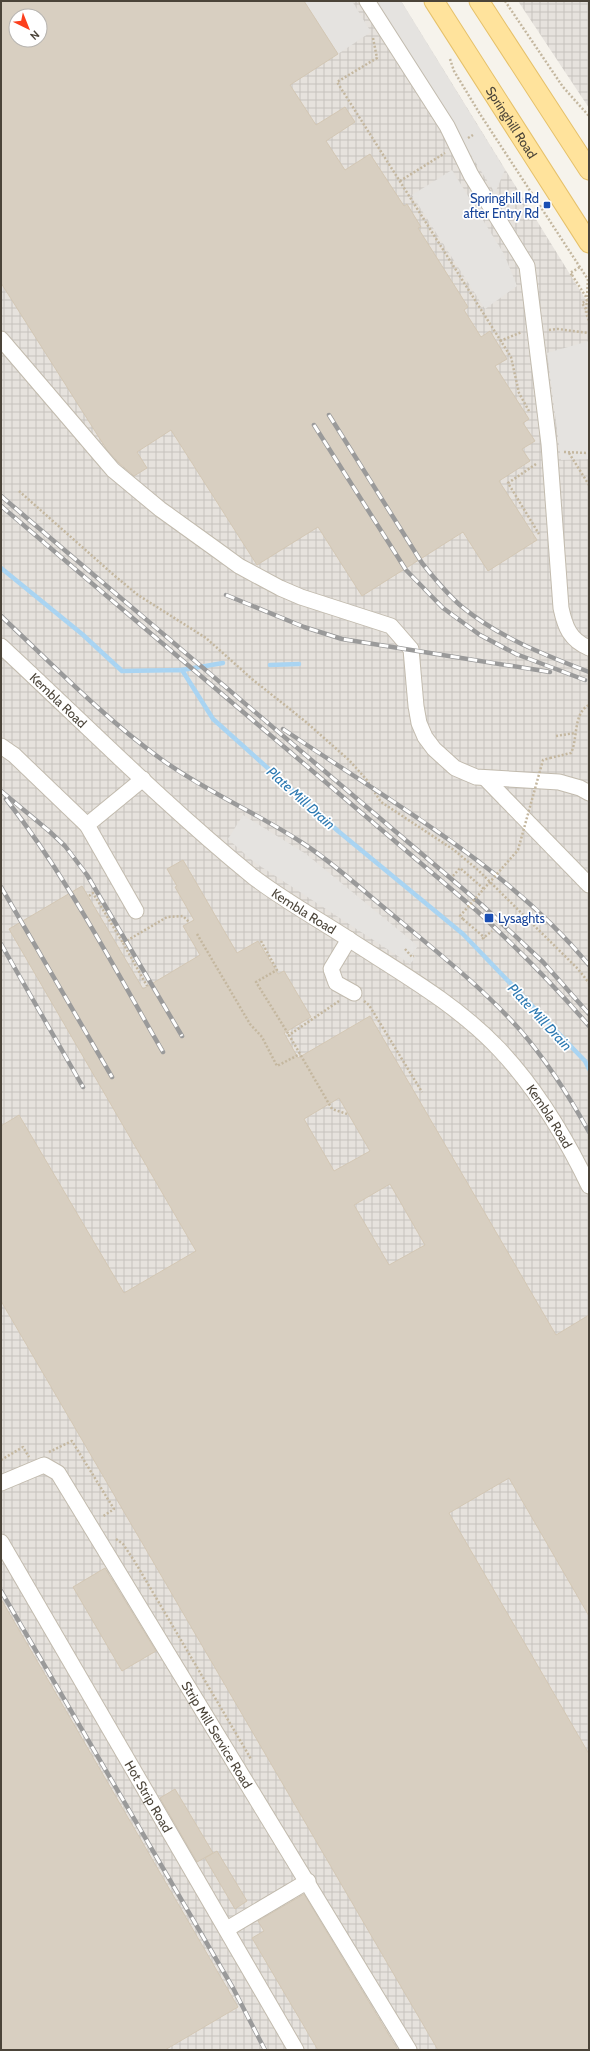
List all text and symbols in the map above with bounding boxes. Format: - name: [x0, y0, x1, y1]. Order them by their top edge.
- north arrow: [8, 8, 48, 48]
- text: N: [27, 28, 42, 43]
- street label: Springhill Road: [483, 83, 541, 161]
- place label: Springhill Rd after Entry Rd: [463, 190, 539, 221]
- marker: Springhill Rd after Entry Rd: [542, 200, 552, 210]
- street label: Kembla Road: [27, 669, 90, 731]
- water label: Plate Mill Drain: [263, 763, 339, 833]
- street label: Kembla Road: [269, 885, 339, 937]
- place label: Lysaghts: [498, 910, 545, 926]
- marker: Lysaghts: [483, 912, 495, 924]
- water label: Plate Mill Drain: [504, 979, 576, 1055]
- street label: Kembla Road: [523, 1081, 576, 1151]
- street label: Strip Mill Service Road: [179, 1678, 256, 1791]
- street label: Hot Strip Road: [122, 1757, 176, 1835]

